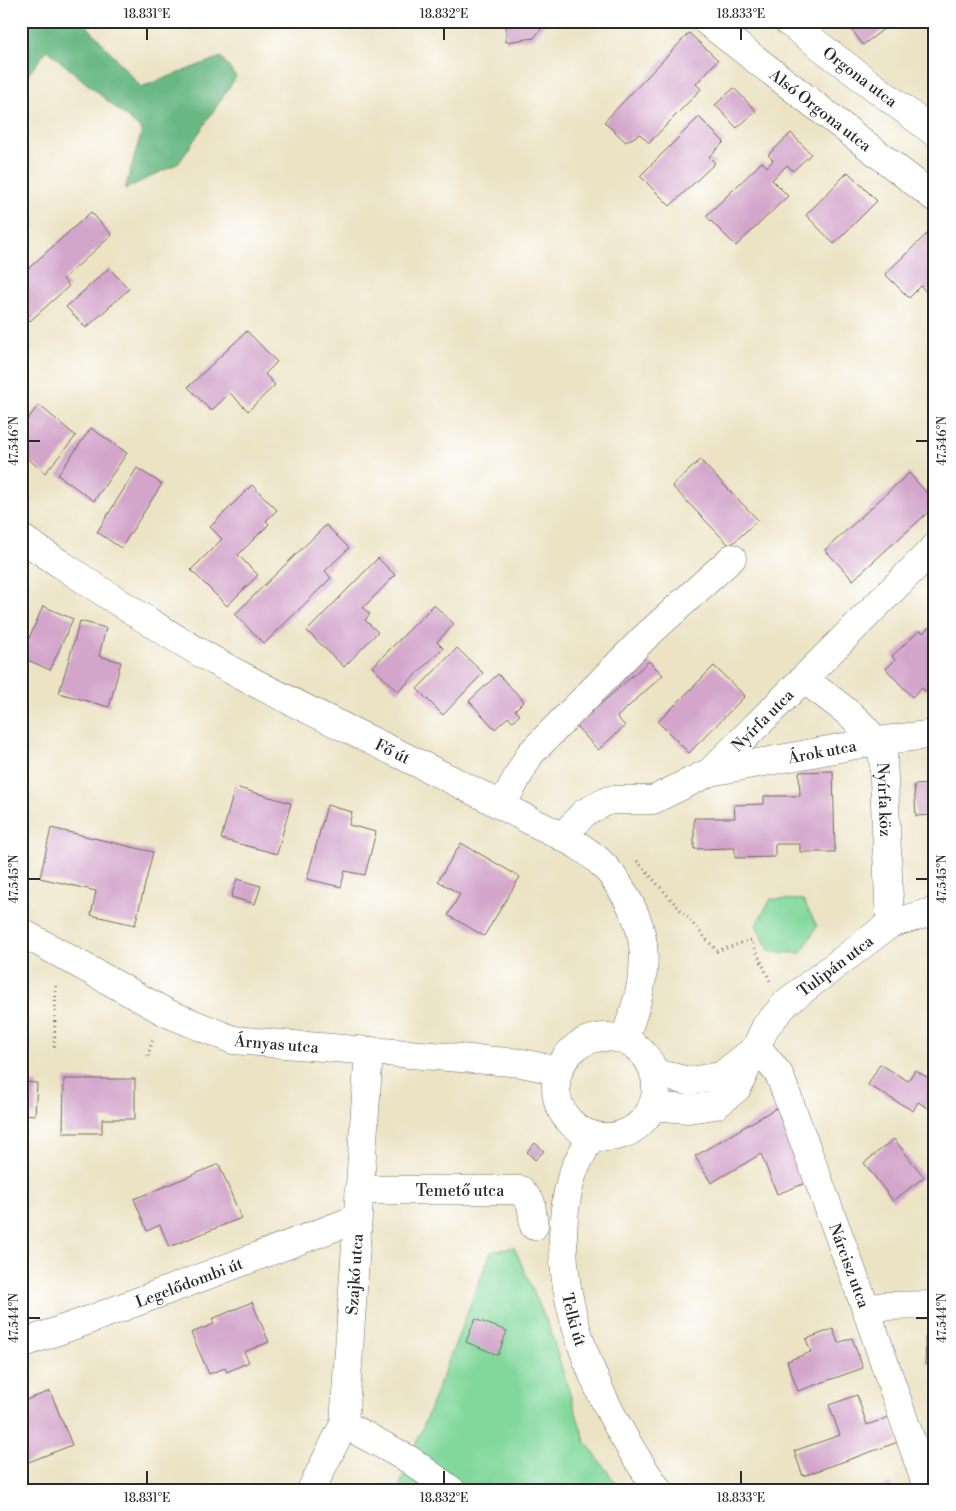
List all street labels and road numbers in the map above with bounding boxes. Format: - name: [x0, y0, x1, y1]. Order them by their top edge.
- street label: Orgona utca: [818, 43, 902, 112]
- street label: Alsó Orgona utca: [764, 64, 876, 157]
- street label: Nyírfa utca: [727, 684, 799, 756]
- street label: Fő út: [372, 735, 413, 769]
- street label: Árok utca: [785, 736, 859, 769]
- street label: Nyírfa köz: [872, 762, 895, 837]
- street label: Tulipán utca: [794, 931, 878, 1002]
- street label: Árnyas utca: [233, 1029, 320, 1058]
- street label: Temető utca: [416, 1181, 505, 1201]
- street label: Nárcisz utca: [824, 1221, 874, 1312]
- street label: Szajkó utca: [342, 1232, 368, 1315]
- street label: Legelődombi út: [133, 1254, 246, 1313]
- street label: Telki út: [557, 1291, 590, 1349]

